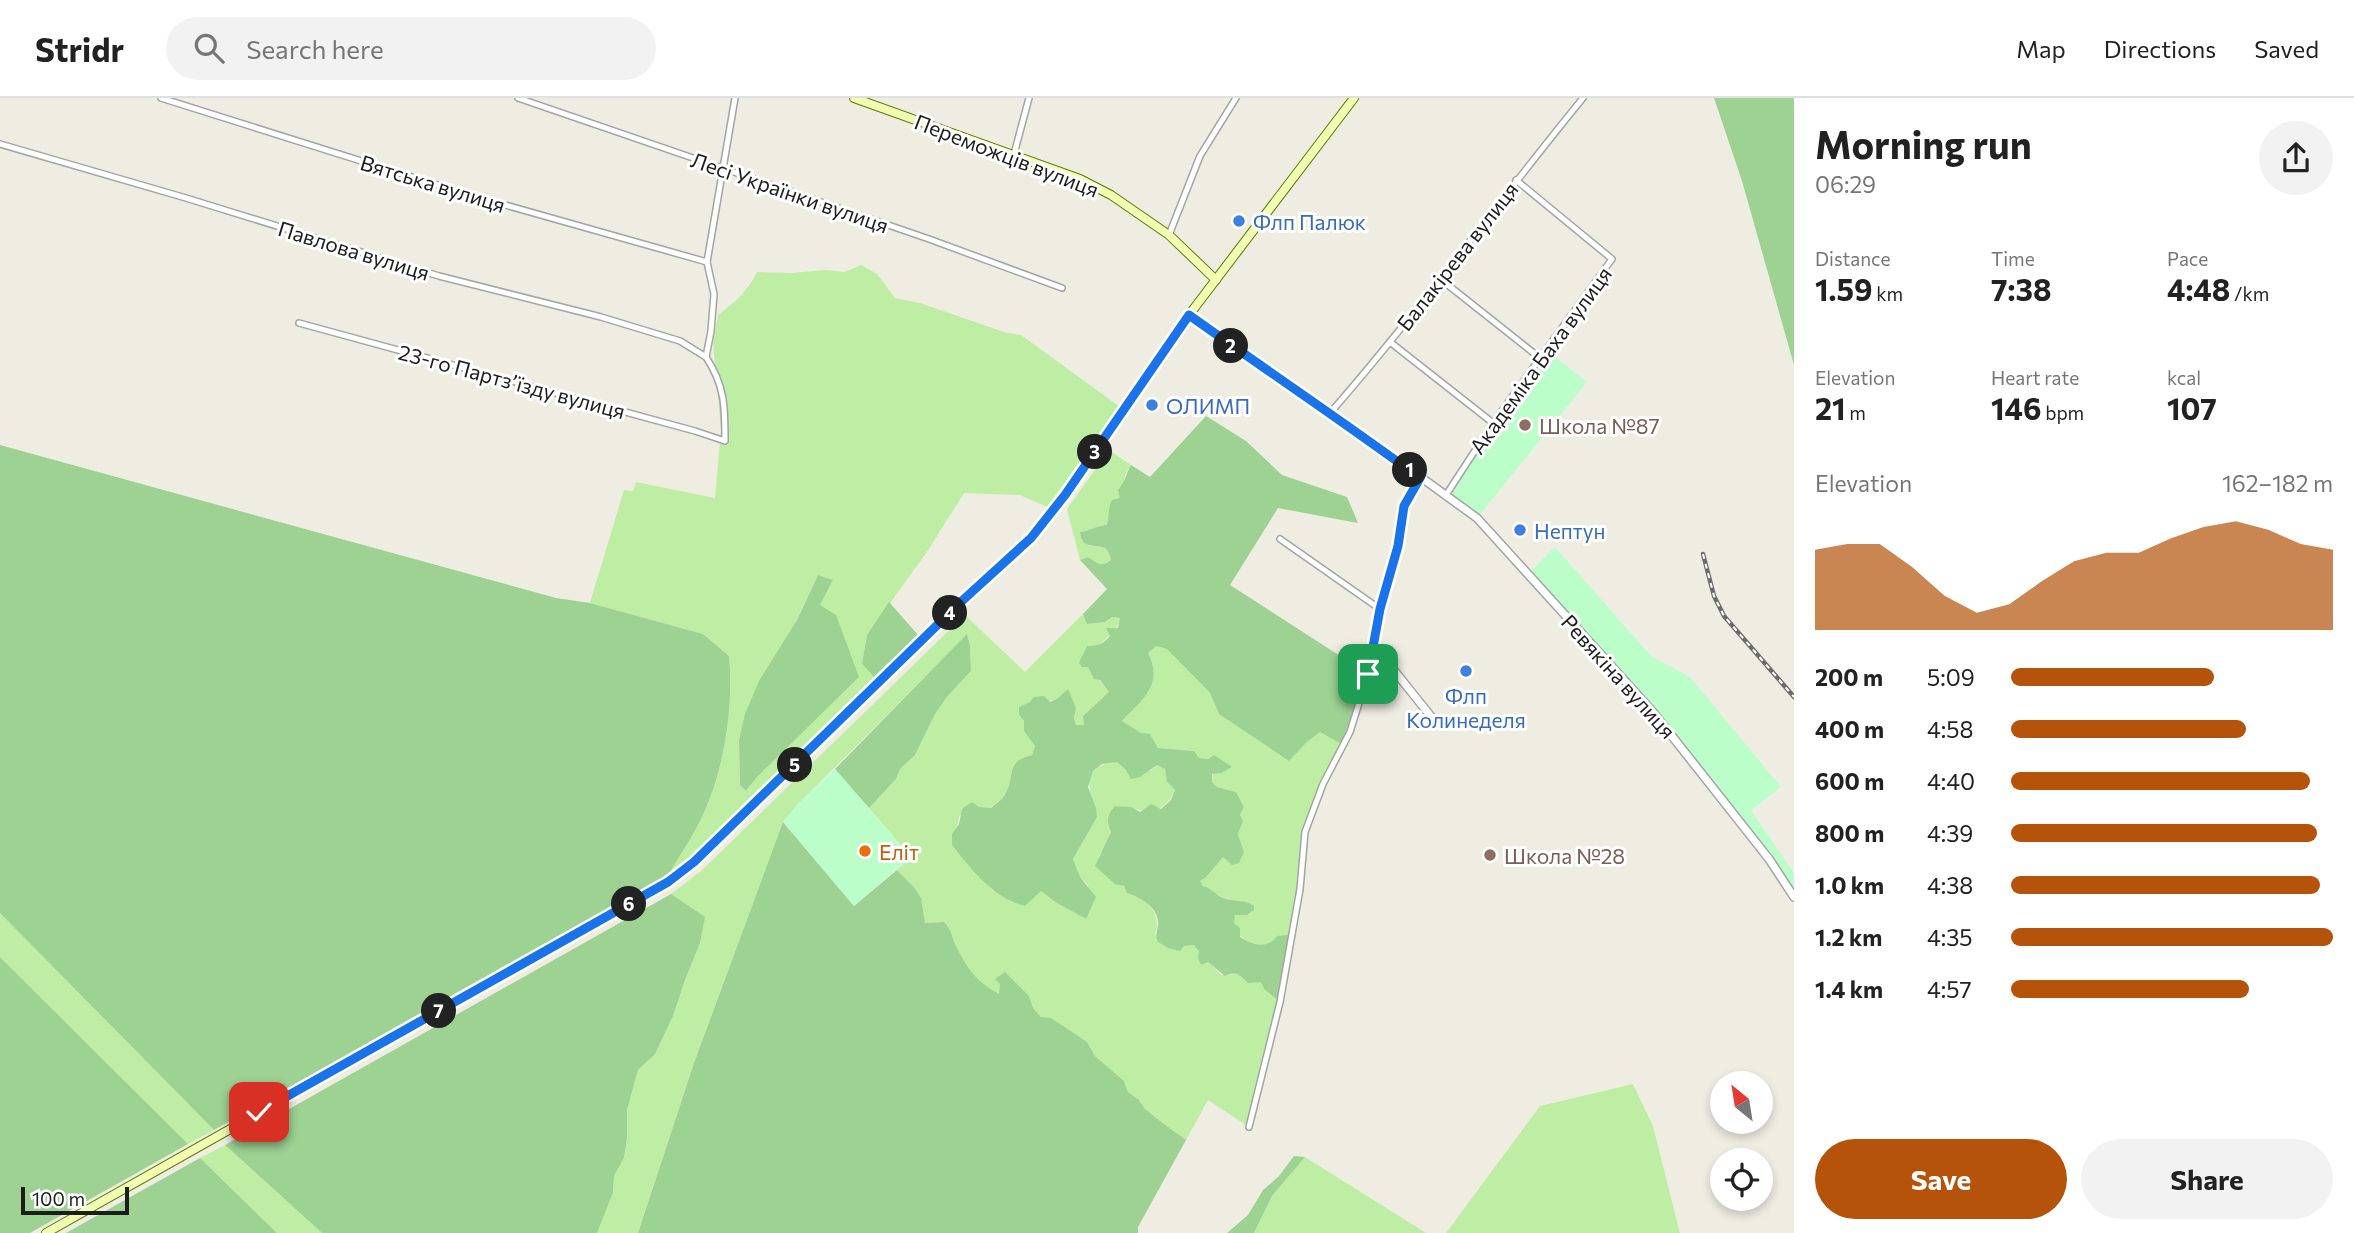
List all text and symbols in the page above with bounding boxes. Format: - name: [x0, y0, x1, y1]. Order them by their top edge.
- search box: [166, 17, 656, 80]
- text: Stridr: [35, 28, 124, 69]
- icon: search: [190, 29, 228, 67]
- text: Search here: [246, 33, 384, 64]
- text: Map: [2016, 34, 2066, 63]
- text: Directions: [2104, 34, 2216, 63]
- text: Saved: [2254, 34, 2319, 63]
- street label: Переможців вулиця: [911, 108, 1103, 202]
- text: Morning run: [1815, 120, 2032, 167]
- button: share: [2259, 121, 2333, 195]
- street label: Лесі Українки вулиця: [688, 146, 892, 238]
- street label: Вятська вулиця: [357, 149, 509, 217]
- text: 06:29: [1815, 170, 1876, 198]
- street label: Балакірева вулиця: [1391, 177, 1523, 335]
- place label: Флп Палюк: [1253, 209, 1366, 234]
- marker: Флп Палюк: [1231, 213, 1247, 229]
- street label: Павлова вулиця: [275, 215, 433, 285]
- text: Distance: [1815, 247, 1891, 270]
- text: Time: [1991, 247, 2035, 270]
- text: Pace: [2167, 247, 2208, 270]
- street label: Академіка Баха вулиця: [1464, 262, 1616, 458]
- text: 1.59: [1815, 270, 1873, 307]
- text: 7:38: [1991, 270, 2051, 307]
- text: 4:48: [2167, 270, 2230, 307]
- text: km: [1873, 282, 1903, 305]
- text: /km: [2230, 282, 2269, 305]
- pin: 2: [1214, 328, 1248, 364]
- text: 2: [1225, 334, 1236, 357]
- street label: 23-го Партз’їзду вулиця: [396, 339, 628, 423]
- text: Elevation: [1815, 366, 1895, 389]
- text: Heart rate: [1991, 366, 2079, 389]
- text: kcal: [2167, 366, 2201, 389]
- text: 21: [1815, 389, 1846, 426]
- text: 146: [1991, 389, 2042, 426]
- text: 107: [2167, 389, 2217, 426]
- place label: ОЛИМП: [1166, 393, 1250, 418]
- marker: ОЛИМП: [1144, 397, 1160, 413]
- text: m: [1846, 401, 1866, 424]
- text: bpm: [2042, 401, 2084, 424]
- place label: Школа №87: [1539, 413, 1660, 438]
- marker: Школа №87: [1517, 417, 1533, 433]
- pin: 3: [1078, 434, 1112, 470]
- text: 3: [1089, 440, 1100, 463]
- pin: 1: [1392, 452, 1428, 488]
- text: 1: [1405, 458, 1414, 481]
- text: Elevation: [1815, 469, 1912, 497]
- text: 162–182 m: [2222, 469, 2333, 497]
- place label: Нептун: [1534, 518, 1605, 543]
- marker: Нептун: [1512, 522, 1528, 538]
- pin: 4: [932, 596, 968, 630]
- text: 4: [944, 601, 955, 624]
- street label: Ревякіна вулиця: [1557, 609, 1681, 743]
- pin: [1338, 644, 1398, 704]
- icon: arrive: [1349, 655, 1387, 693]
- marker: Флп Колинеделя: [1458, 663, 1474, 679]
- text: 200 m: [1815, 663, 1883, 691]
- text: 5:09: [1927, 663, 1975, 691]
- place label: Флп Колинеделя: [1406, 683, 1526, 732]
- text: 400 m: [1815, 715, 1884, 743]
- text: 4:58: [1927, 715, 1973, 743]
- pin: 5: [778, 748, 812, 782]
- text: 5: [789, 753, 800, 776]
- text: 600 m: [1815, 767, 1884, 795]
- text: 4:40: [1927, 767, 1975, 795]
- text: 800 m: [1815, 819, 1884, 847]
- text: 4:39: [1927, 819, 1973, 847]
- place label: Еліт: [879, 839, 919, 864]
- marker: Еліт: [857, 843, 873, 859]
- place label: Школа №28: [1504, 843, 1625, 868]
- marker: Школа №28: [1482, 847, 1498, 863]
- text: 1.0 km: [1815, 871, 1884, 899]
- text: 4:38: [1927, 871, 1973, 899]
- pin: 6: [612, 886, 646, 922]
- text: 6: [623, 892, 634, 915]
- text: 1.2 km: [1815, 923, 1882, 951]
- text: 4:35: [1927, 923, 1973, 951]
- text: 1.4 km: [1815, 975, 1883, 1003]
- text: 4:57: [1927, 975, 1972, 1003]
- pin: 7: [422, 993, 457, 1028]
- text: 7: [433, 999, 444, 1022]
- north arrow: [1710, 1071, 1773, 1134]
- map controls: [1710, 1071, 1773, 1211]
- pin: [229, 1082, 289, 1142]
- icon: check: [240, 1093, 278, 1131]
- button: Save: [1815, 1139, 2067, 1219]
- button: Share: [2081, 1139, 2333, 1219]
- button: locate: [1710, 1148, 1773, 1211]
- scale bar: [21, 1184, 130, 1216]
- text: 100 m: [32, 1187, 85, 1210]

